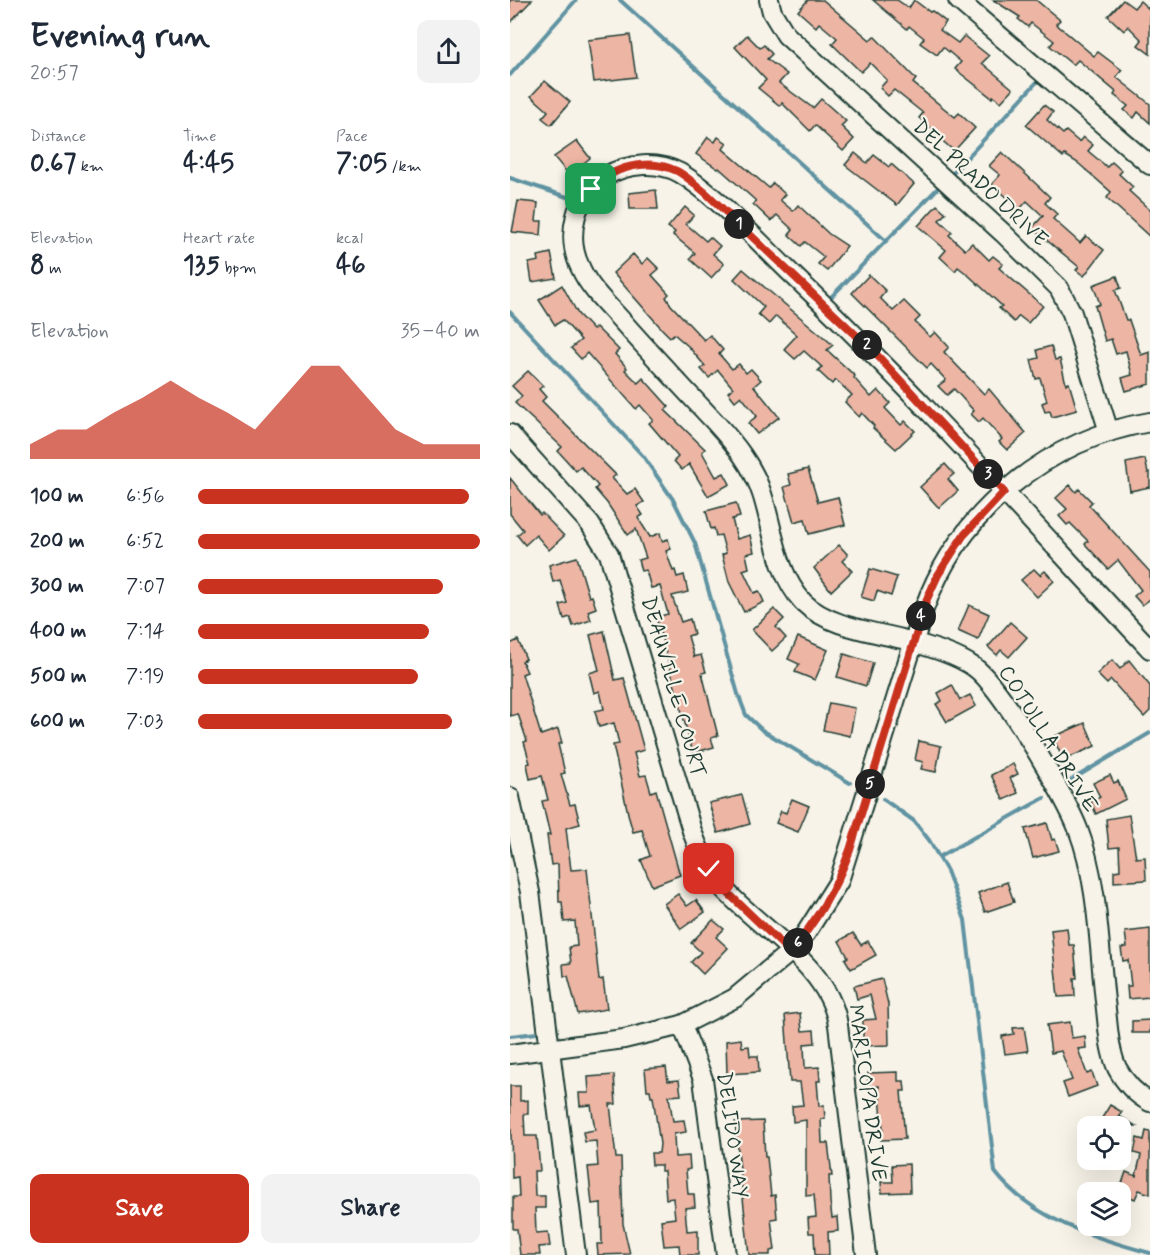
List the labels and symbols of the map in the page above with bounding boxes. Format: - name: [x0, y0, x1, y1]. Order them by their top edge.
- street label: DEL PRADO DRIVE: [906, 113, 1054, 253]
- pin: [565, 163, 616, 214]
- pin: 1: [724, 209, 754, 239]
- pin: 2: [852, 330, 882, 360]
- pin: 3: [973, 459, 1003, 489]
- street label: DEAUVILLE COURT: [634, 593, 712, 781]
- pin: 4: [906, 601, 936, 631]
- street label: COTULLA DRIVE: [992, 660, 1105, 818]
- pin: 5: [855, 769, 885, 799]
- pin: [683, 843, 734, 894]
- pin: 6: [783, 928, 813, 958]
- street label: MARICOPA DRIVE: [841, 1003, 893, 1183]
- street label: DELIDO WAY: [709, 1070, 755, 1200]

